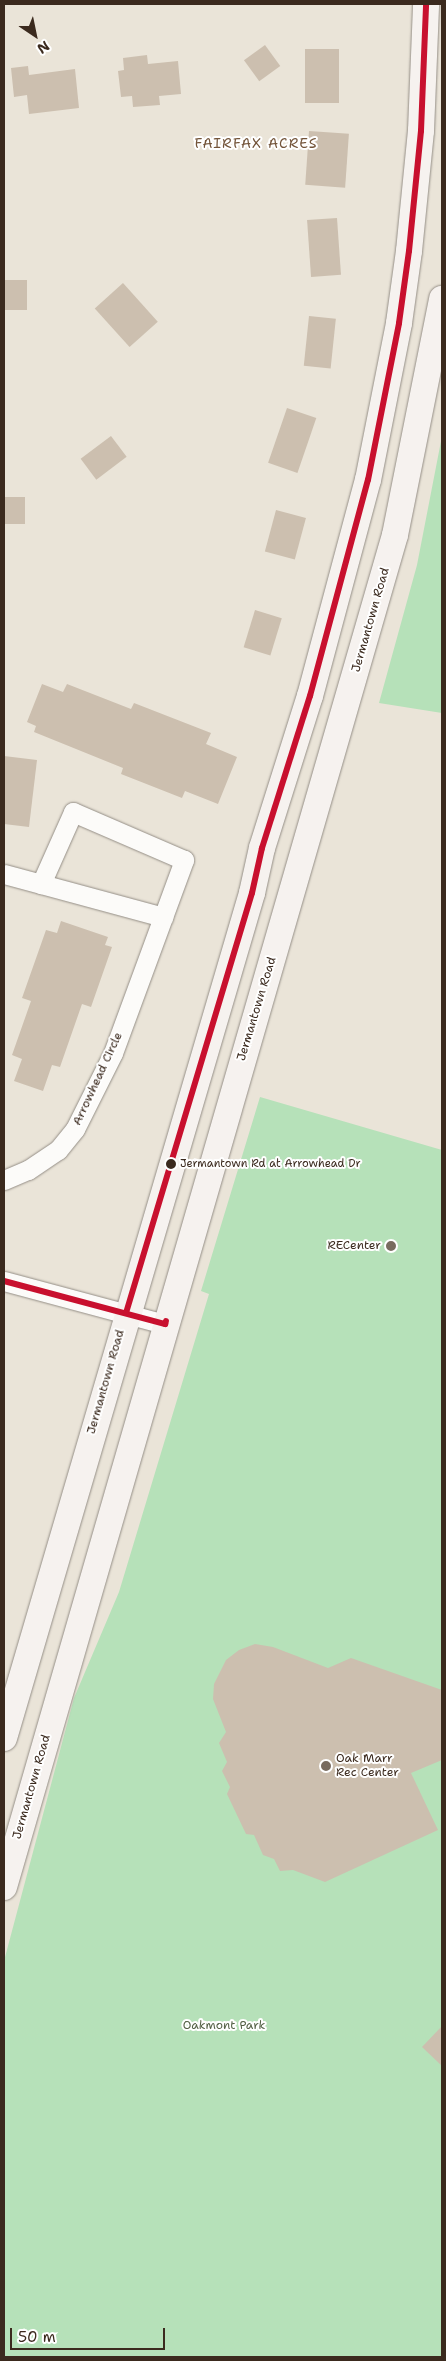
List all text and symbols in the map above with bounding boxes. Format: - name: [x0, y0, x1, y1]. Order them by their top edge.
- north arrow: [10, 10, 60, 60]
- text: N: [34, 37, 53, 58]
- district label: FAIRFAX ACRES: [193, 135, 319, 151]
- street label: Jermantown Road: [349, 566, 393, 674]
- street label: Jermantown Road: [234, 955, 280, 1063]
- street label: Arrowhead Circle: [70, 1030, 126, 1128]
- place label: Jermantown Rd at Arrowhead Dr: [180, 1157, 361, 1171]
- marker: Jermantown Rd at Arrowhead Dr: [166, 1159, 176, 1169]
- place label: RECenter: [328, 1239, 381, 1253]
- marker: RECenter: [385, 1240, 397, 1252]
- street label: Jermantown Road: [84, 1328, 128, 1436]
- street label: Jermantown Road: [10, 1733, 54, 1841]
- place label: Oak Marr Rec Center: [336, 1752, 399, 1780]
- marker: Oak Marr Rec Center: [320, 1760, 332, 1772]
- park label: Oakmont Park: [183, 2019, 265, 2033]
- scale bar: [12, 2318, 168, 2350]
- text: 50 m: [18, 2327, 56, 2347]

